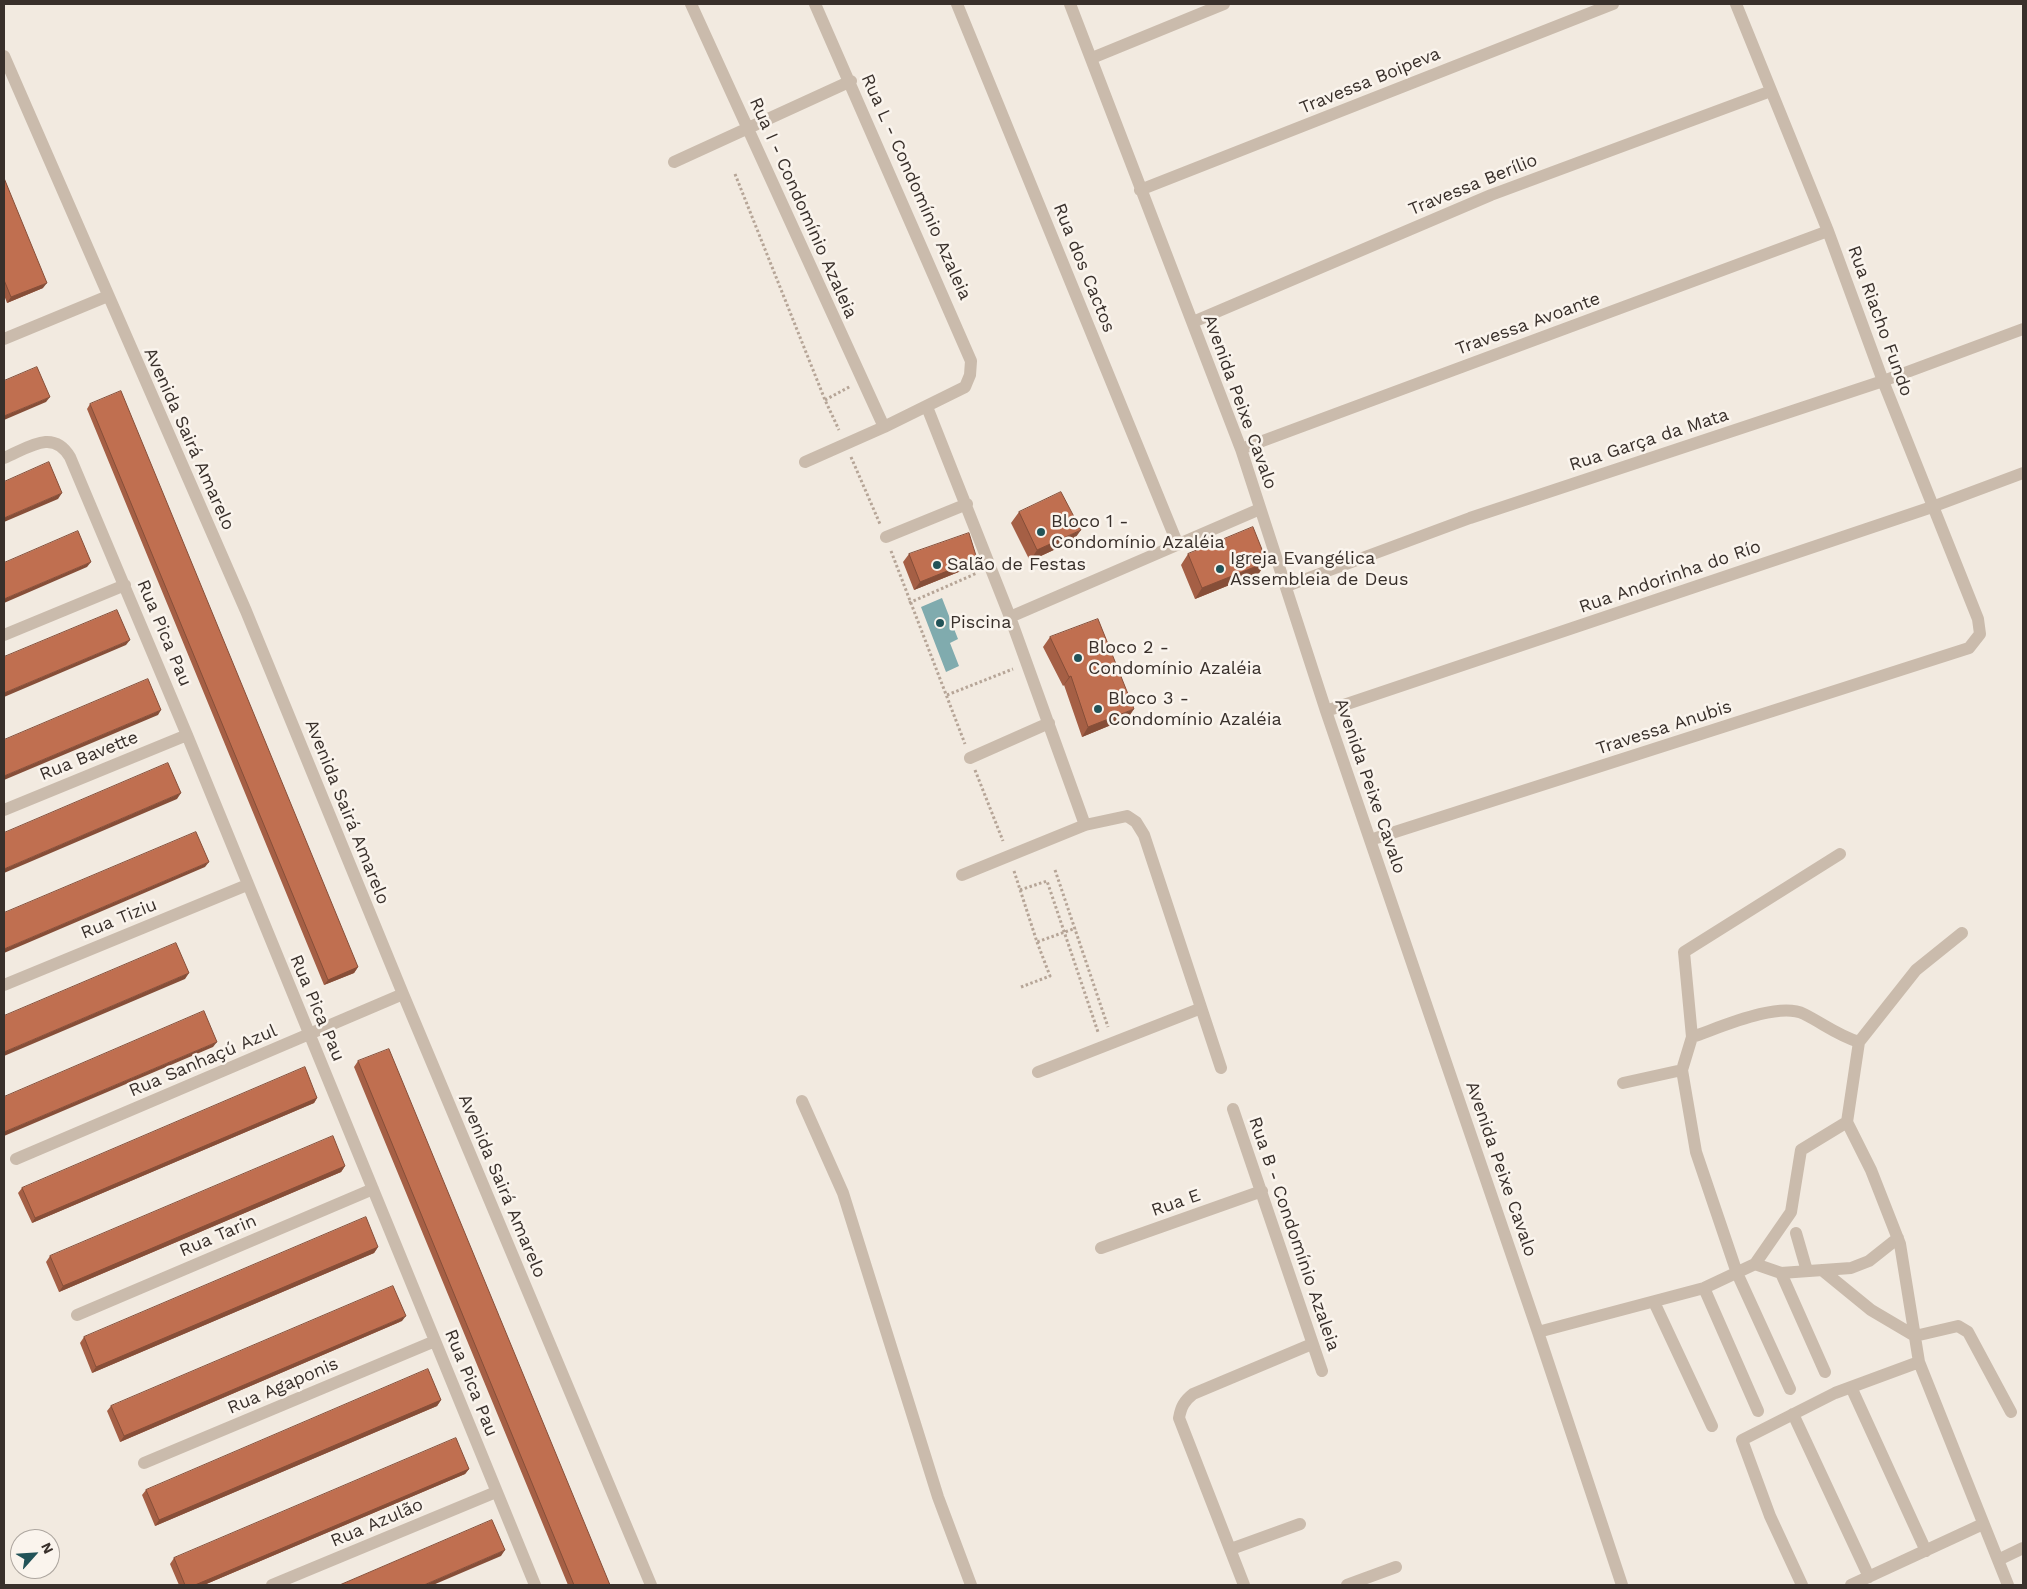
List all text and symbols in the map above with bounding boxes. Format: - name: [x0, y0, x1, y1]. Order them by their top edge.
- street label: Travessa Boipeva: [1297, 43, 1443, 119]
- street label: Rua L - Condomínio Azaleia: [856, 71, 976, 303]
- street label: Rua I - Condomínio Azaleia: [744, 94, 862, 322]
- street label: Travessa Berílio: [1405, 149, 1541, 221]
- street label: Rua dos Cactos: [1048, 200, 1120, 336]
- street label: Rua Riacho Fundo: [1843, 243, 1917, 399]
- street label: Travessa Avoante: [1453, 288, 1603, 360]
- street label: Avenida Peixe Cavalo: [1198, 312, 1282, 492]
- street label: Avenida Sairá Amarelo: [139, 344, 239, 534]
- street label: Rua Garça da Mata: [1567, 404, 1731, 476]
- place label: Bloco 1 - Condomínio Azaléia: [1051, 511, 1225, 554]
- marker: Bloco 1 - Condomínio Azaléia: [1035, 526, 1047, 538]
- street label: Rua Andorinha do Río: [1576, 536, 1764, 618]
- place label: Igreja Evangélica Assembleia de Deus: [1230, 548, 1408, 590]
- place label: Salão de Festas: [947, 554, 1086, 576]
- marker: Salão de Festas: [931, 559, 943, 571]
- marker: Igreja Evangélica Assembleia de Deus: [1214, 563, 1226, 575]
- street label: Rua Pica Pau: [132, 576, 196, 690]
- place label: Piscina: [950, 612, 1011, 634]
- marker: Piscina: [934, 617, 946, 629]
- place label: Bloco 2 - Condomínio Azaléia: [1088, 637, 1262, 680]
- marker: Bloco 2 - Condomínio Azaléia: [1072, 652, 1084, 664]
- place label: Bloco 3 - Condomínio Azaléia: [1108, 688, 1282, 731]
- street label: Avenida Peixe Cavalo: [1330, 695, 1410, 877]
- street label: Travessa Anubis: [1593, 696, 1735, 760]
- marker: Bloco 3 - Condomínio Azaléia: [1092, 703, 1104, 715]
- street label: Avenida Sairá Amarelo: [300, 716, 394, 908]
- street label: Rua Bavette: [36, 726, 142, 786]
- street label: Rua Tiziu: [78, 894, 160, 944]
- street label: Rua Pica Pau: [285, 951, 349, 1065]
- street label: Rua Sanhaçú Azul: [126, 1020, 280, 1102]
- street label: Avenida Peixe Cavalo: [1461, 1078, 1541, 1260]
- street label: Avenida Sairá Amarelo: [454, 1091, 550, 1281]
- street label: Rua B - Condomínio Azaleia: [1244, 1114, 1344, 1354]
- street label: Rua E: [1149, 1185, 1203, 1221]
- street label: Rua Tarin: [176, 1210, 260, 1262]
- street label: Rua Pica Pau: [440, 1326, 502, 1440]
- street label: Rua Agaponis: [224, 1353, 342, 1419]
- street label: Rua Azulão: [328, 1494, 426, 1552]
- north arrow: [10, 1529, 60, 1579]
- text: N: [38, 1540, 57, 1556]

